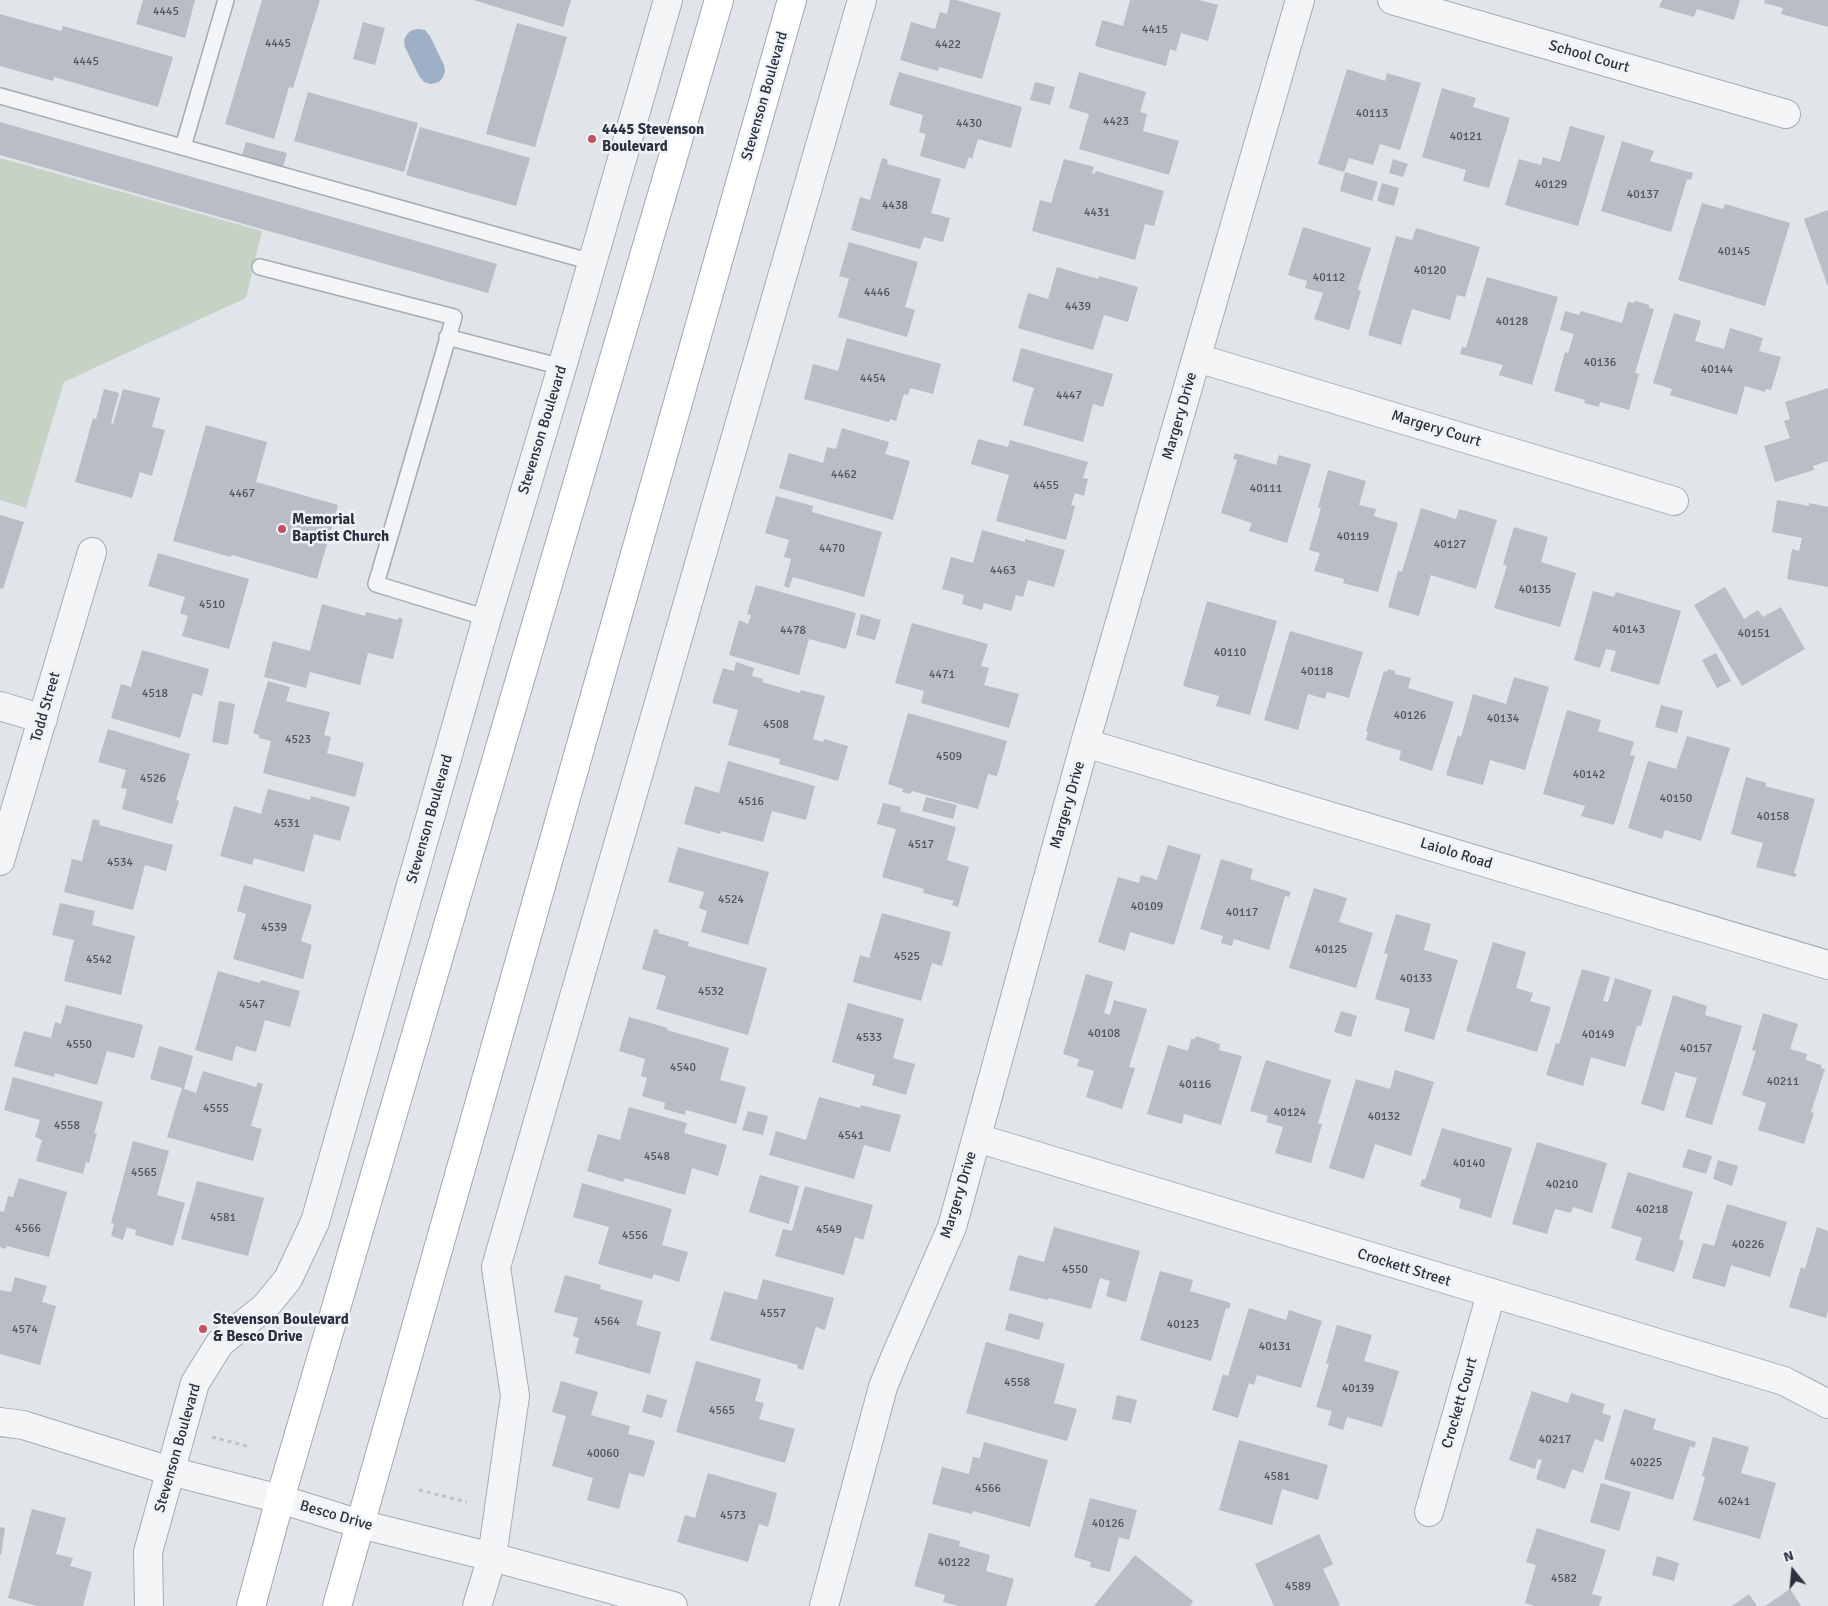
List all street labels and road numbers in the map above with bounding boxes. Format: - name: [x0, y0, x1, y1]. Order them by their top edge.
- street label: Stevenson Boulevard: [738, 29, 792, 163]
- street label: School Court: [1547, 37, 1631, 77]
- street label: Stevenson Boulevard: [515, 364, 571, 496]
- street label: Margery Drive: [1159, 370, 1201, 462]
- street label: Margery Court: [1389, 407, 1483, 451]
- street label: Todd Street: [27, 670, 65, 744]
- street label: Stevenson Boulevard: [403, 752, 457, 886]
- street label: Margery Drive: [1047, 759, 1089, 851]
- street label: Laiolo Road: [1418, 834, 1494, 874]
- street label: Margery Drive: [937, 1149, 981, 1241]
- street label: Crockett Street: [1355, 1245, 1453, 1291]
- street label: Crockett Court: [1438, 1355, 1482, 1451]
- street label: Stevenson Boulevard: [151, 1381, 205, 1515]
- street label: Besco Drive: [298, 1497, 374, 1535]

